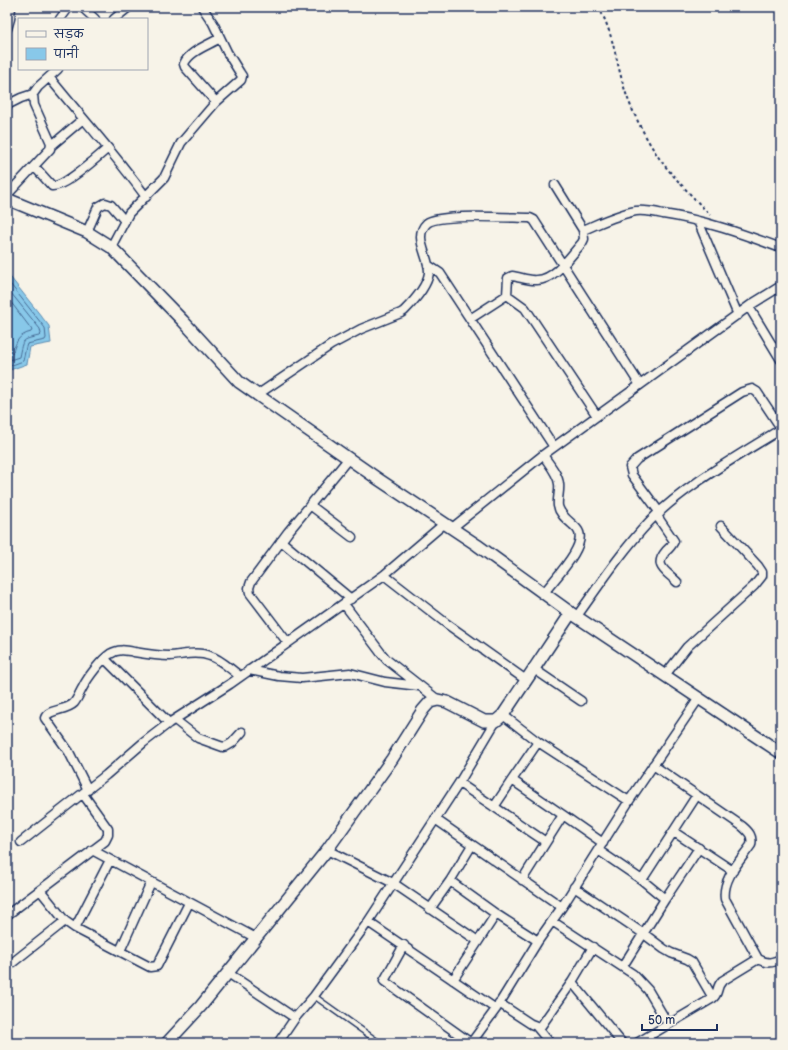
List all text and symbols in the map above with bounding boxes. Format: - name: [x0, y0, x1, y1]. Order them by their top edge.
- legend: [18, 18, 148, 70]
- text: सड़क: [53, 27, 85, 42]
- text: पानी: [53, 45, 79, 62]
- scale bar: [642, 1006, 717, 1032]
- text: 50 m: [648, 1013, 675, 1028]

